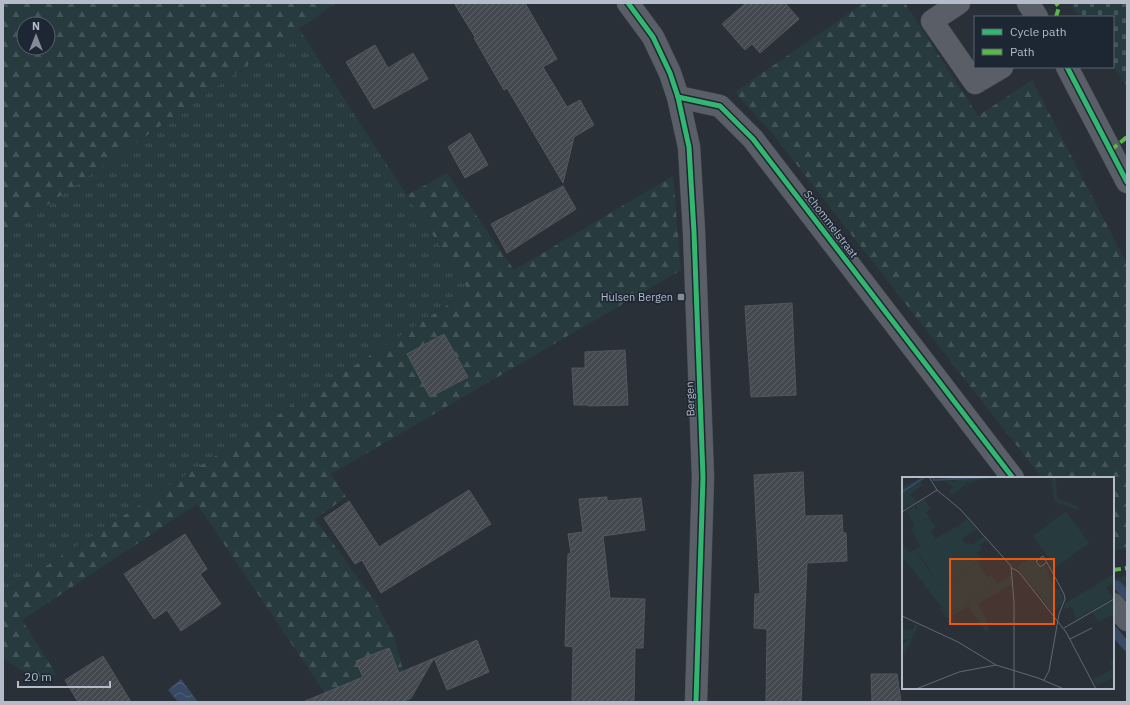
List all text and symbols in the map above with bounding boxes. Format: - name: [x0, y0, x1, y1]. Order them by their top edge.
- north arrow: [16, 16, 56, 56]
- legend: [974, 16, 1114, 68]
- text: N: [32, 19, 40, 33]
- text: Cycle path: [1010, 24, 1067, 39]
- text: Path: [1010, 44, 1035, 59]
- street label: Schommelstraat: [801, 187, 861, 261]
- place label: Hulsen Bergen: [601, 290, 673, 304]
- marker: Hulsen Bergen: [676, 292, 686, 302]
- street label: Bergen: [682, 381, 698, 417]
- inset map: [902, 477, 1114, 689]
- scale bar: [18, 663, 110, 689]
- text: 20 m: [24, 669, 52, 684]

